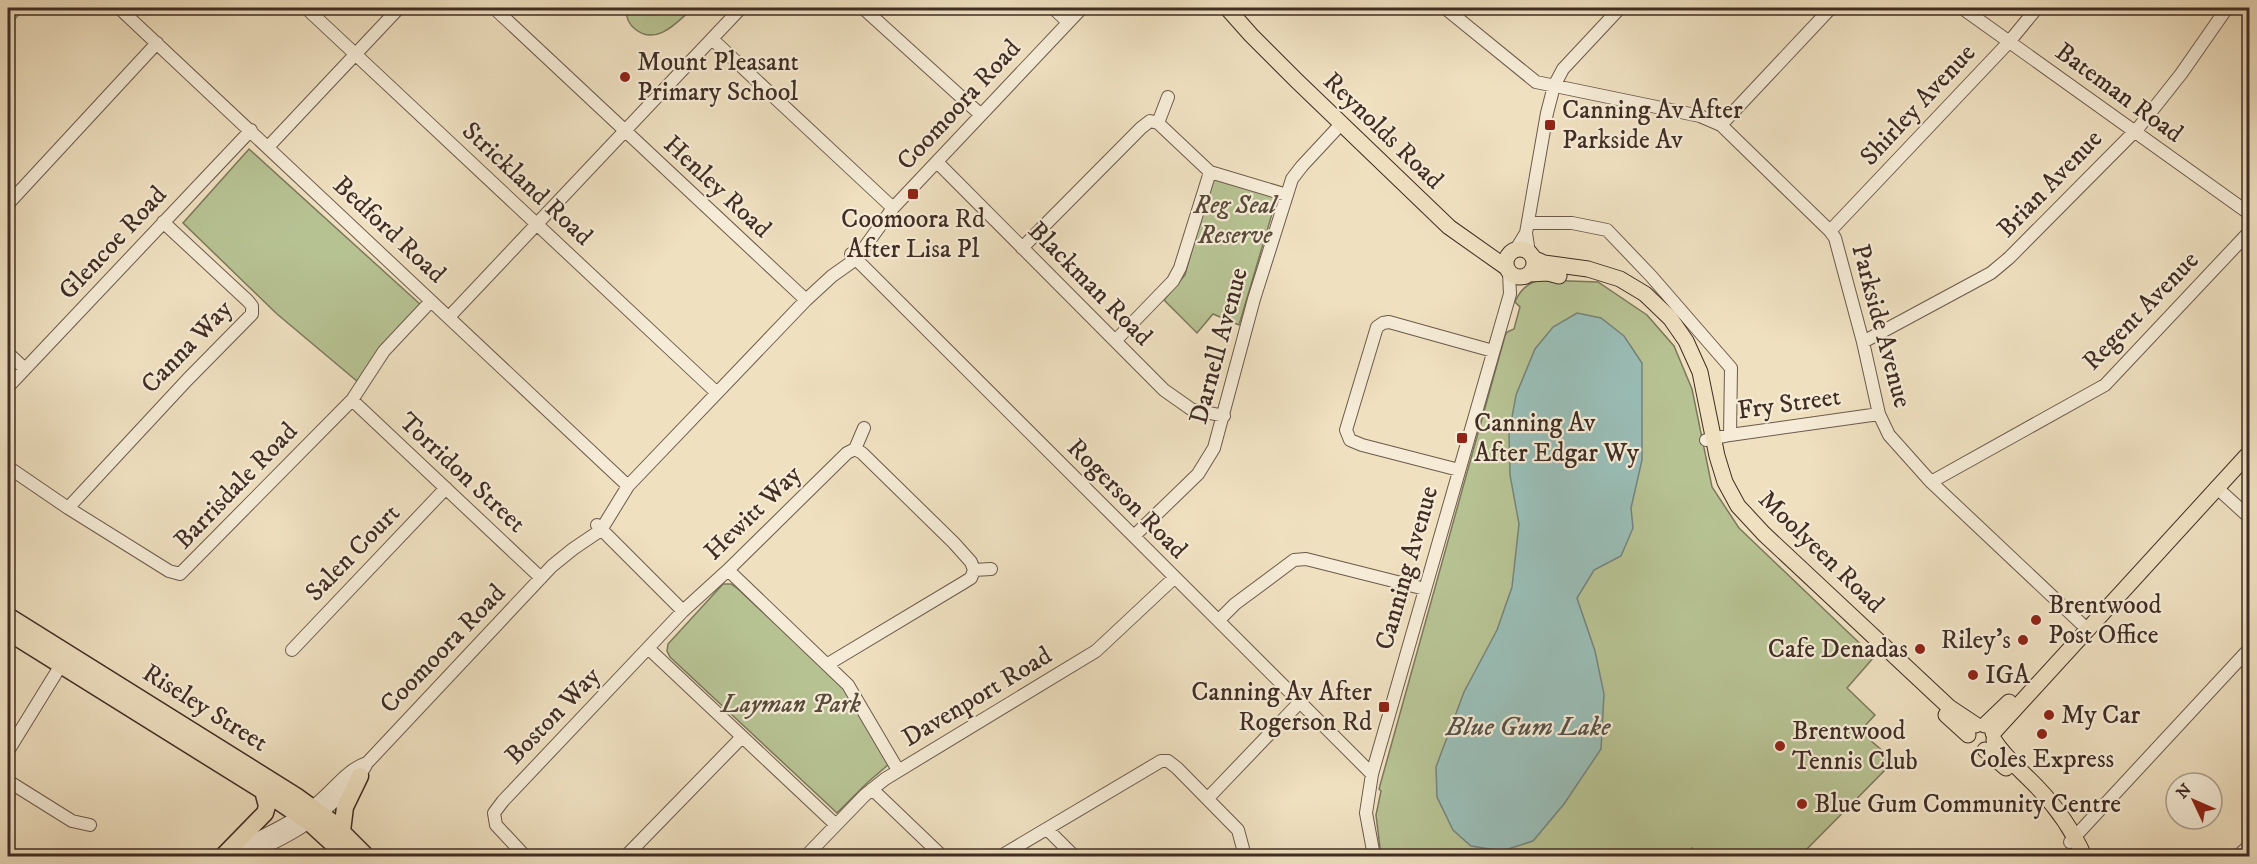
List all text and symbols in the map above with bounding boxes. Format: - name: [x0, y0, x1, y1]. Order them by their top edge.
- street label: Coomoora Road: [890, 33, 1028, 177]
- street label: Bateman Road: [2049, 36, 2189, 150]
- street label: Shirley Avenue: [1853, 37, 1983, 173]
- place label: Mount Pleasant Primary School: [637, 46, 799, 109]
- street label: Reynolds Road: [1316, 65, 1450, 197]
- marker: Mount Pleasant Primary School: [618, 70, 632, 84]
- place label: Canning Av After Parkside Av: [1562, 94, 1743, 157]
- street label: Strickland Road: [455, 115, 599, 253]
- marker: Canning Av After Parkside Av: [1543, 118, 1557, 132]
- street label: Brian Avenue: [1990, 123, 2110, 245]
- street label: Henley Road: [656, 129, 778, 245]
- street label: Bedford Road: [325, 169, 453, 291]
- street label: Glencoe Road: [52, 179, 174, 307]
- marker: Coomoora Rd After Lisa Pl: [906, 187, 920, 201]
- park label: Reg Seal Reserve: [1193, 189, 1280, 252]
- place label: Coomoora Rd After Lisa Pl: [841, 203, 985, 266]
- street label: Blackman Road: [1021, 215, 1159, 353]
- street label: Parkside Avenue: [1843, 240, 1919, 412]
- street label: Regent Avenue: [2076, 244, 2206, 378]
- street label: Darnell Avenue: [1182, 264, 1256, 428]
- street label: Canna Way: [134, 293, 240, 401]
- street label: Fry Street: [1735, 380, 1843, 428]
- street label: Torridon Street: [392, 406, 532, 540]
- place label: Canning Av After Edgar Wy: [1474, 407, 1640, 470]
- street label: Barrisdale Road: [167, 415, 305, 557]
- marker: Canning Av After Edgar Wy: [1455, 431, 1469, 445]
- street label: Rogerson Road: [1060, 432, 1194, 566]
- street label: Hewitt Way: [697, 458, 809, 568]
- street label: Canning Avenue: [1368, 482, 1446, 654]
- street label: Moolyeen Road: [1751, 484, 1891, 620]
- street label: Salen Court: [298, 497, 408, 609]
- street label: Coomoora Road: [373, 577, 513, 721]
- place label: Brentwood Post Office: [2048, 589, 2161, 652]
- marker: Brentwood Post Office: [2029, 613, 2043, 627]
- place label: Riley's: [1941, 624, 2011, 657]
- place label: Cafe Denadas: [1768, 633, 1908, 666]
- marker: Riley's: [2016, 633, 2030, 647]
- street label: Davenport Road: [896, 639, 1058, 755]
- marker: Cafe Denadas: [1913, 642, 1927, 656]
- street label: Riseley Street: [136, 657, 274, 759]
- place label: IGA: [1985, 659, 2031, 692]
- street label: Boston Way: [498, 660, 608, 772]
- marker: IGA: [1966, 668, 1980, 682]
- place label: Canning Av After Rogerson Rd: [1191, 676, 1372, 739]
- park label: Layman Park: [719, 688, 861, 721]
- place label: My Car: [2061, 699, 2140, 732]
- marker: Canning Av After Rogerson Rd: [1377, 700, 1391, 714]
- marker: My Car: [2042, 708, 2056, 722]
- water label: Blue Gum Lake: [1445, 710, 1611, 744]
- place label: Brentwood Tennis Club: [1792, 715, 1918, 778]
- marker: Coles Express: [2035, 727, 2049, 741]
- marker: Brentwood Tennis Club: [1773, 739, 1787, 753]
- place label: Coles Express: [1970, 743, 2114, 776]
- north arrow: [2164, 771, 2224, 831]
- text: N: [2172, 780, 2196, 803]
- place label: Blue Gum Community Centre: [1814, 788, 2121, 821]
- marker: Blue Gum Community Centre: [1795, 797, 1809, 811]

